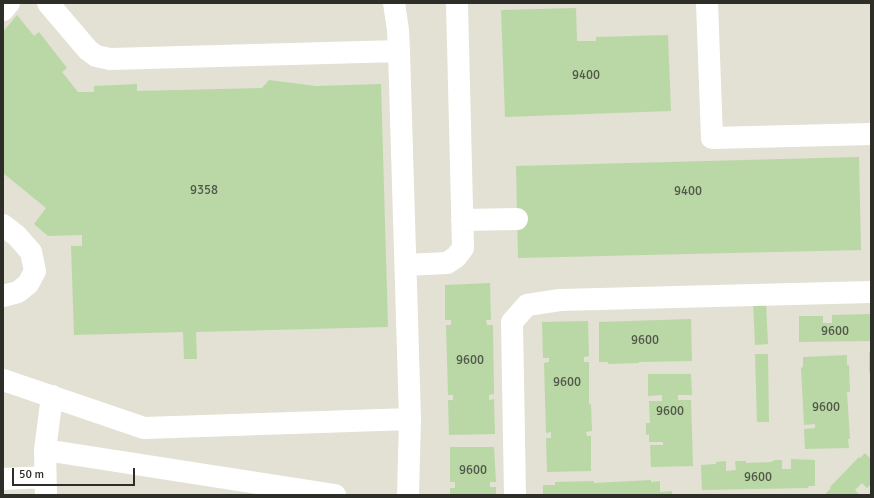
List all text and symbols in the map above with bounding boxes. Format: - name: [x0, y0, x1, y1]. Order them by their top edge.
- house number: 9400: [572, 68, 600, 84]
- house number: 9358: [190, 183, 218, 199]
- house number: 9400: [674, 184, 702, 200]
- house number: 9600: [821, 324, 849, 340]
- house number: 9600: [631, 333, 659, 349]
- house number: 9600: [456, 353, 484, 369]
- house number: 9600: [553, 375, 581, 391]
- house number: 9600: [812, 400, 840, 416]
- house number: 9600: [656, 404, 684, 420]
- scale bar: [14, 460, 137, 486]
- house number: 9600: [459, 463, 487, 479]
- text: 50 m: [19, 467, 44, 482]
- house number: 9600: [744, 470, 772, 486]

